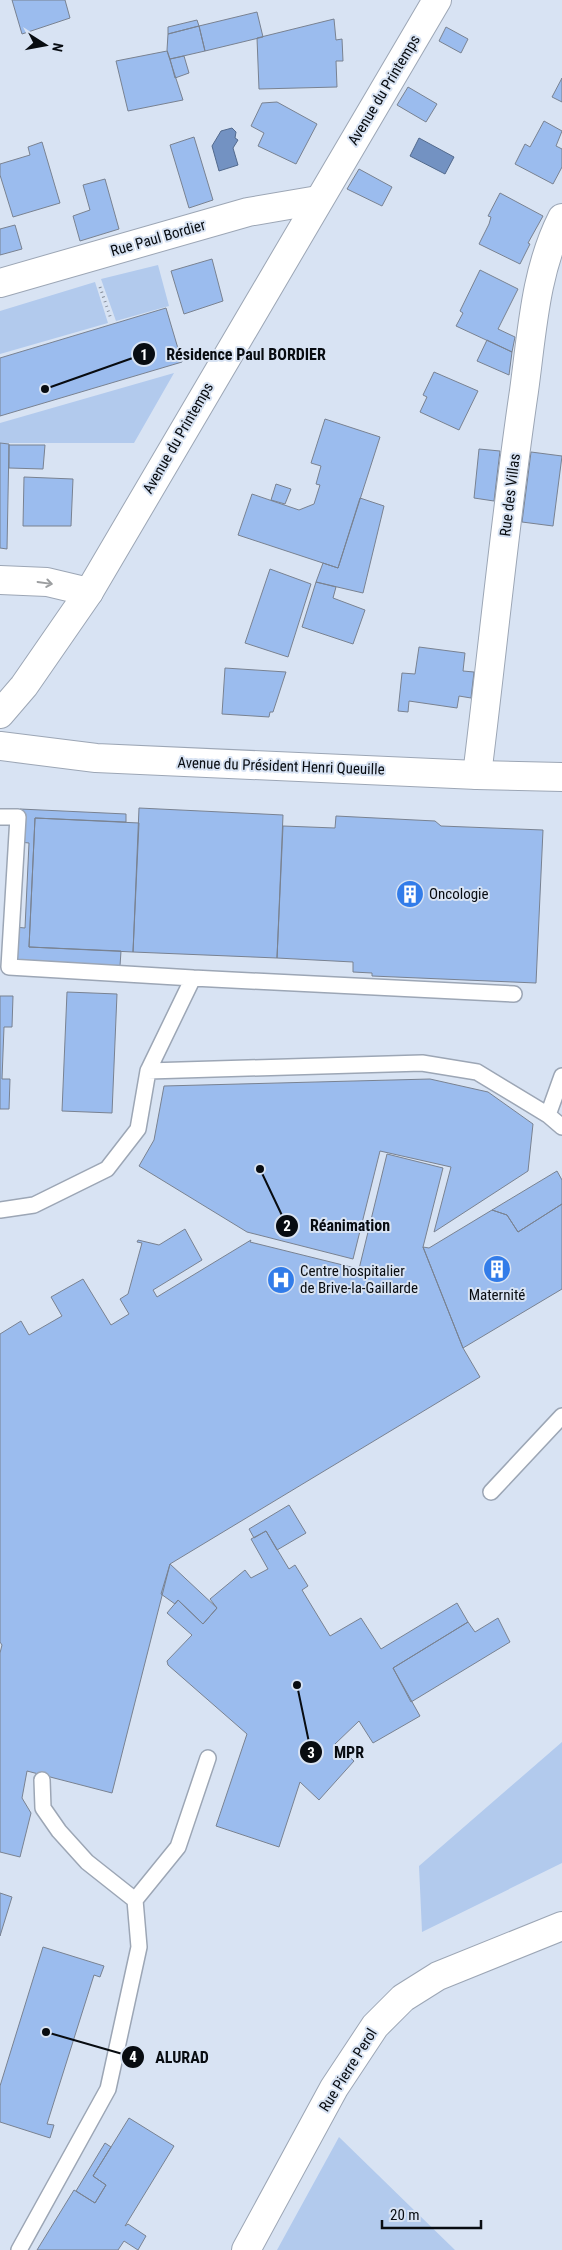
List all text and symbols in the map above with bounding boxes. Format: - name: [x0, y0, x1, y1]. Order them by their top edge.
- north arrow: [20, 20, 70, 70]
- street label: Avenue du Printemps: [344, 32, 424, 148]
- text: N: [49, 42, 66, 53]
- street label: Rue Paul Bordier: [108, 216, 208, 260]
- callout: Résidence Paul BORDIER: [131, 339, 336, 370]
- text: Résidence Paul BORDIER: [166, 345, 326, 364]
- text: 1: [140, 346, 148, 364]
- street label: Avenue du Printemps: [139, 379, 217, 497]
- street label: Rue des Villas: [496, 452, 524, 537]
- one-way arrow: [36, 578, 52, 588]
- street label: Avenue du Président Henri Queuille: [177, 753, 385, 779]
- building icon: Oncologie: [395, 879, 425, 909]
- place label: Oncologie: [429, 885, 489, 903]
- callout: Réanimation: [275, 1210, 400, 1241]
- text: Réanimation: [310, 1216, 390, 1235]
- text: 2: [283, 1217, 291, 1235]
- building icon: Maternité: [482, 1254, 512, 1284]
- place label: Centre hospitalier de Brive-la-Gaillarde: [300, 1262, 418, 1297]
- hospital icon: Centre hospitalier de Brive-la-Gaillarde: [266, 1265, 296, 1295]
- place label: Maternité: [469, 1286, 525, 1304]
- callout: MPR: [299, 1737, 374, 1768]
- text: MPR: [334, 1743, 364, 1762]
- text: 3: [307, 1744, 315, 1762]
- street label: Rue Pierre Perol: [315, 2025, 381, 2115]
- callout: ALURAD: [120, 2042, 219, 2073]
- text: 4: [129, 2048, 137, 2066]
- text: ALURAD: [155, 2048, 209, 2067]
- scale bar: [382, 2198, 481, 2230]
- text: 20 m: [390, 2206, 420, 2224]

